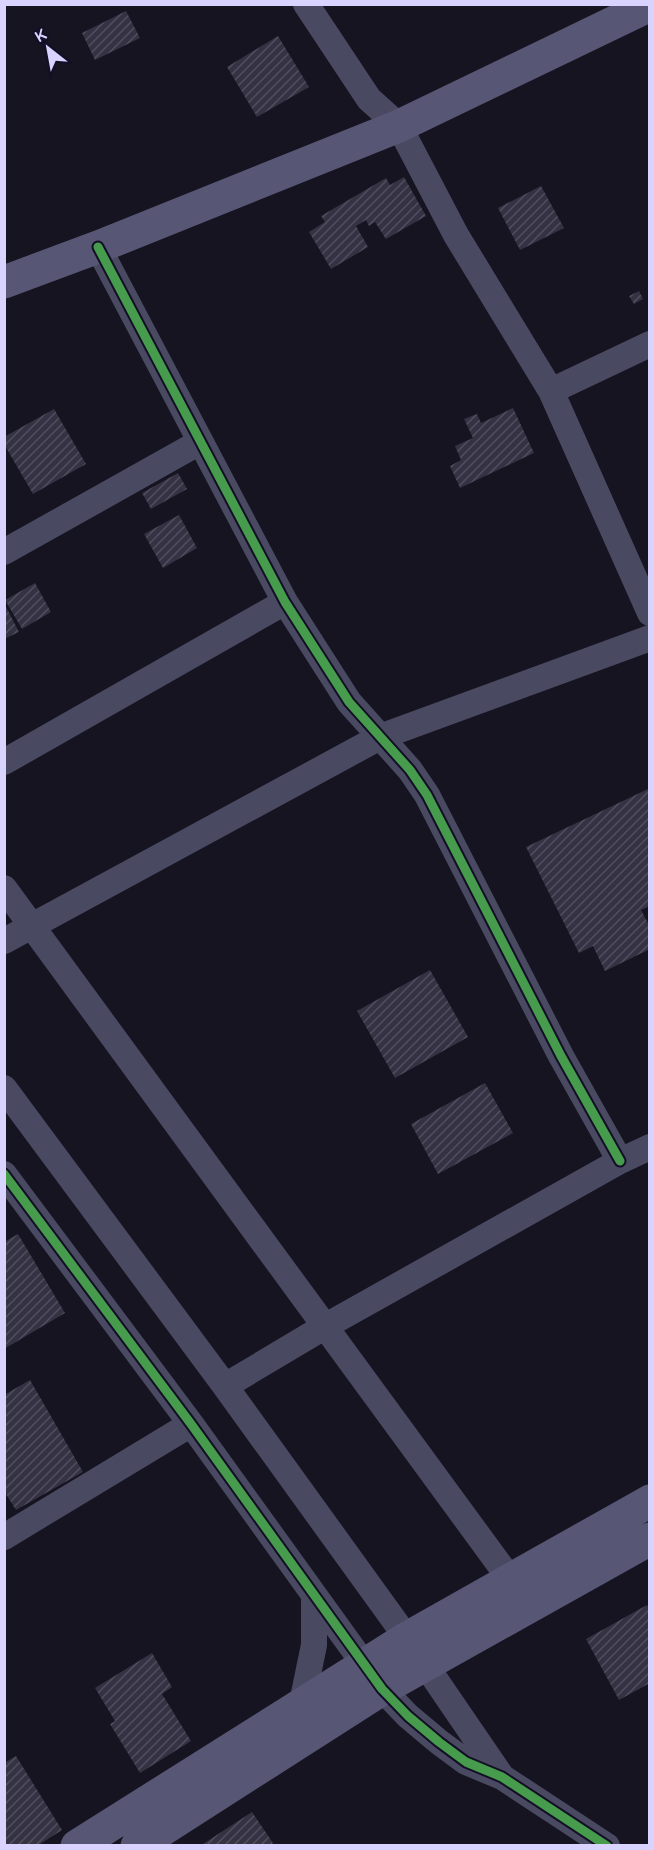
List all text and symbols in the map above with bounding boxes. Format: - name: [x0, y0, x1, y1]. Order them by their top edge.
- north arrow: [18, 18, 78, 78]
- text: K: [31, 24, 50, 46]

